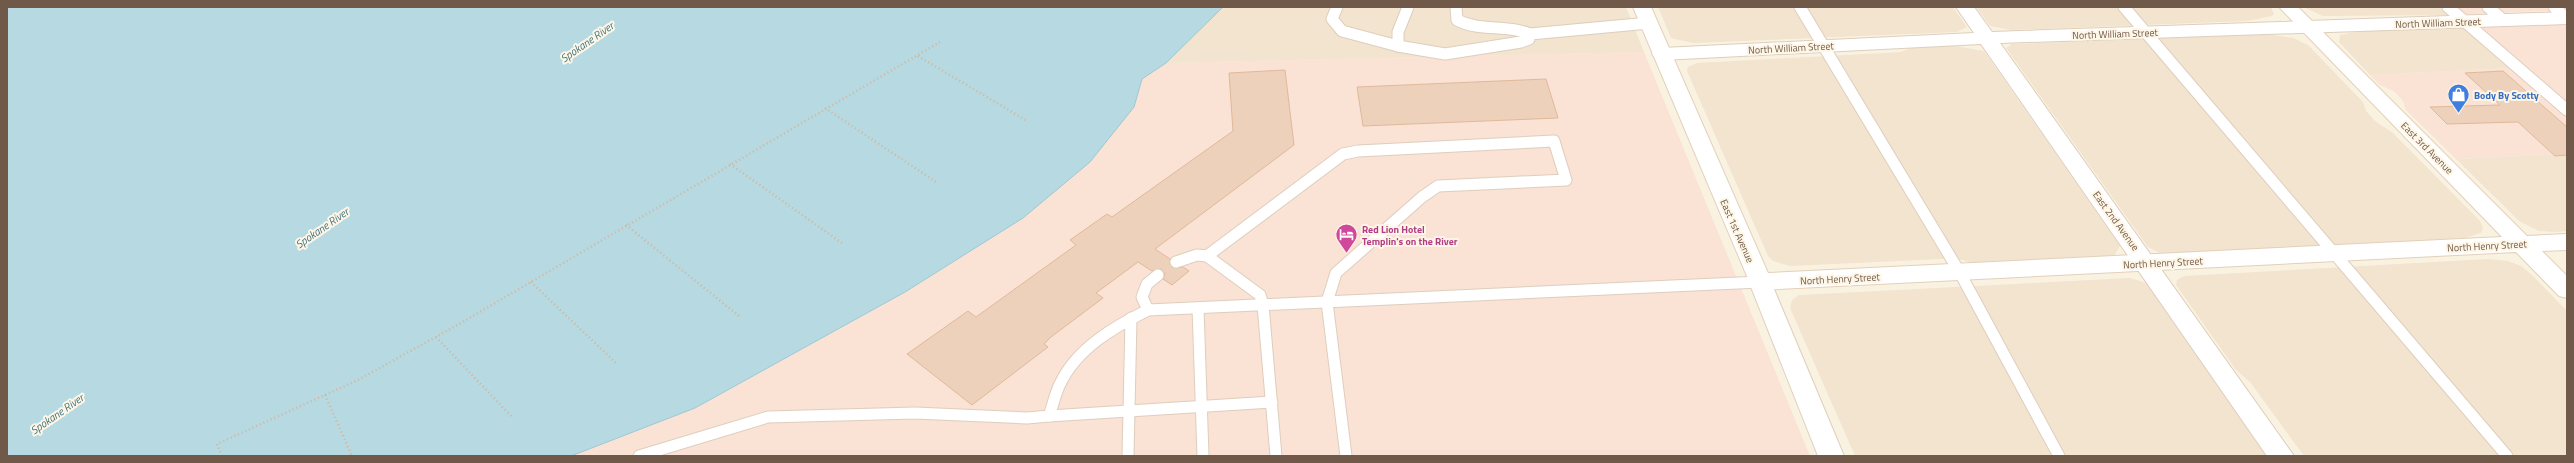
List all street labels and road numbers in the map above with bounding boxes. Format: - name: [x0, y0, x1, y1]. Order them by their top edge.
- street label: North William Street: [2395, 14, 2482, 32]
- street label: North William Street: [2072, 25, 2159, 43]
- street label: North William Street: [1748, 38, 1835, 58]
- street label: East 3rd Avenue: [2397, 118, 2457, 178]
- street label: East 2nd Avenue: [2089, 188, 2143, 254]
- street label: East 1st Avenue: [1716, 197, 1758, 265]
- street label: North Henry Street: [2447, 236, 2528, 256]
- street label: North Henry Street: [2123, 253, 2204, 273]
- street label: North Henry Street: [1800, 269, 1881, 289]

